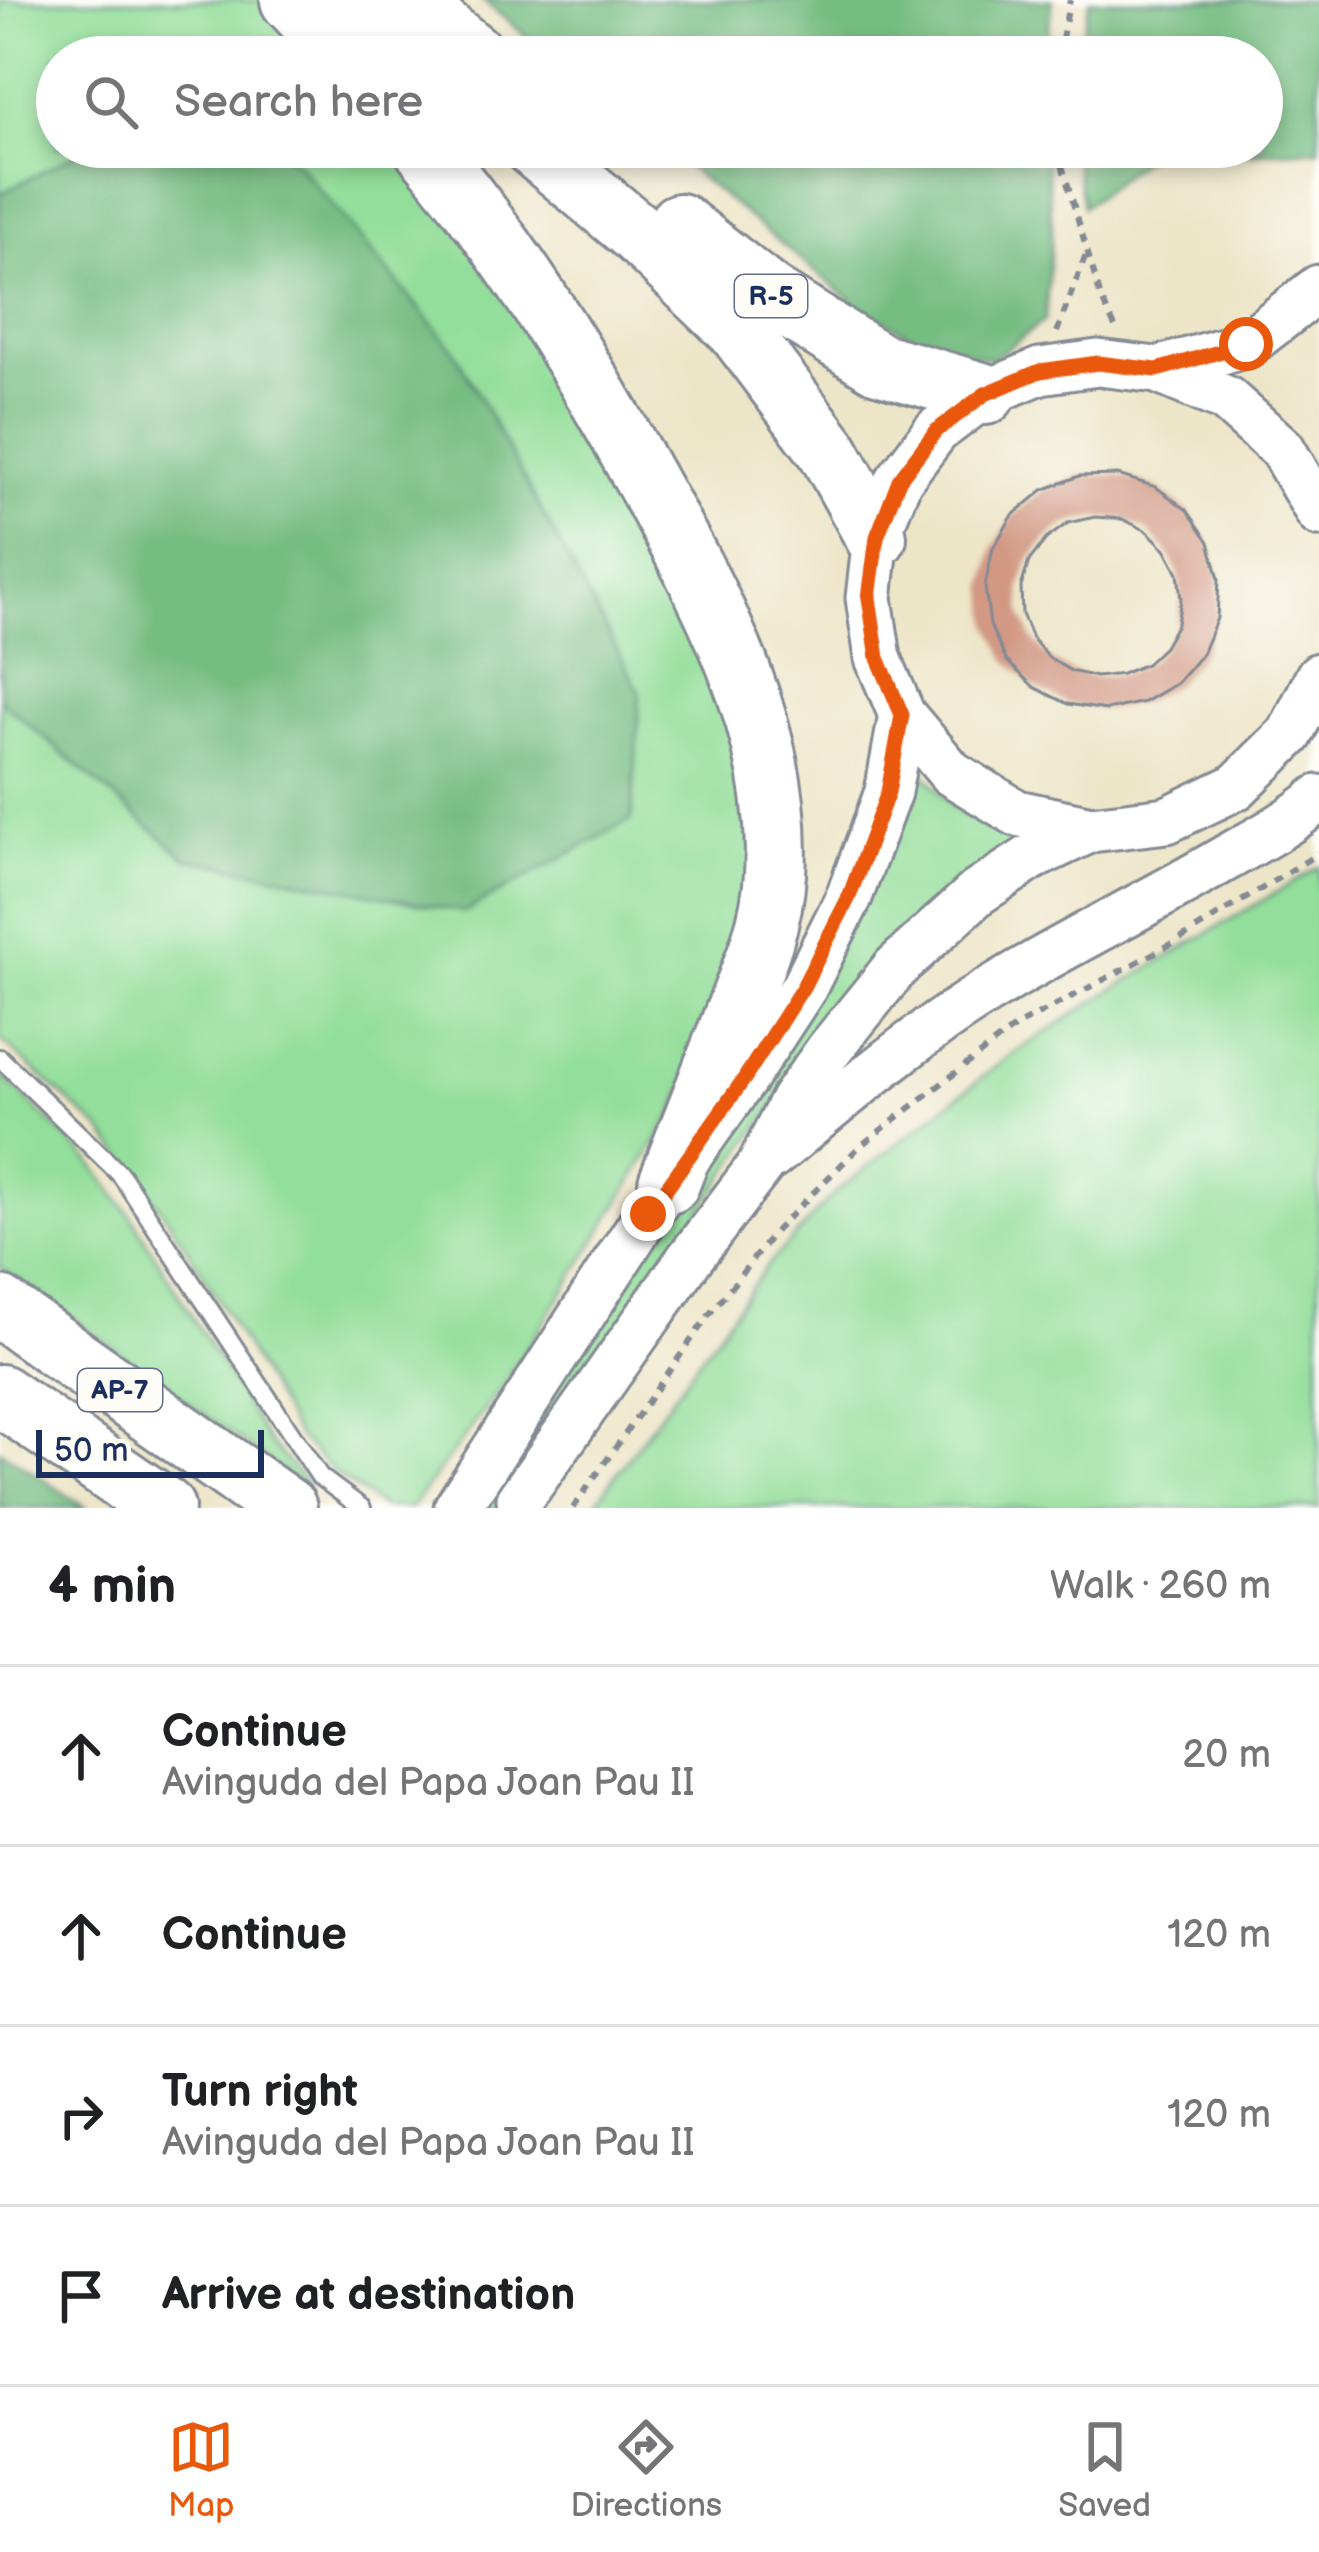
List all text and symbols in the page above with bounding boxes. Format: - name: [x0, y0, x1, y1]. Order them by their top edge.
- search box: [36, 36, 1283, 168]
- icon: search: [78, 69, 144, 135]
- text: Search here: [174, 75, 423, 130]
- road number: R-5: [735, 275, 807, 317]
- route start: [1219, 317, 1273, 371]
- route end: [621, 1187, 675, 1241]
- road number: AP-7: [78, 1369, 162, 1411]
- scale bar: [36, 1424, 264, 1477]
- text: 50 m: [54, 1431, 129, 1471]
- text: 4 min: [48, 1556, 176, 1617]
- text: Walk · 260 m: [1050, 1563, 1271, 1610]
- text: Continue: [162, 1705, 347, 1760]
- icon: ahead: [48, 1723, 114, 1789]
- text: 20 m: [1182, 1732, 1271, 1779]
- text: Avinguda del Papa Joan Pau II: [162, 1760, 695, 1807]
- icon: ahead: [48, 1903, 114, 1969]
- text: Continue: [162, 1908, 347, 1963]
- text: 120 m: [1167, 1912, 1271, 1959]
- text: Turn right: [162, 2065, 358, 2120]
- icon: right: [48, 2083, 114, 2149]
- text: 120 m: [1167, 2092, 1271, 2139]
- text: Avinguda del Papa Joan Pau II: [162, 2120, 695, 2167]
- icon: arrive: [48, 2263, 114, 2329]
- text: Arrive at destination: [162, 2268, 575, 2323]
- tab: Map: [168, 2414, 234, 2526]
- tab: Directions: [571, 2414, 722, 2526]
- tab: Saved: [1058, 2414, 1151, 2526]

